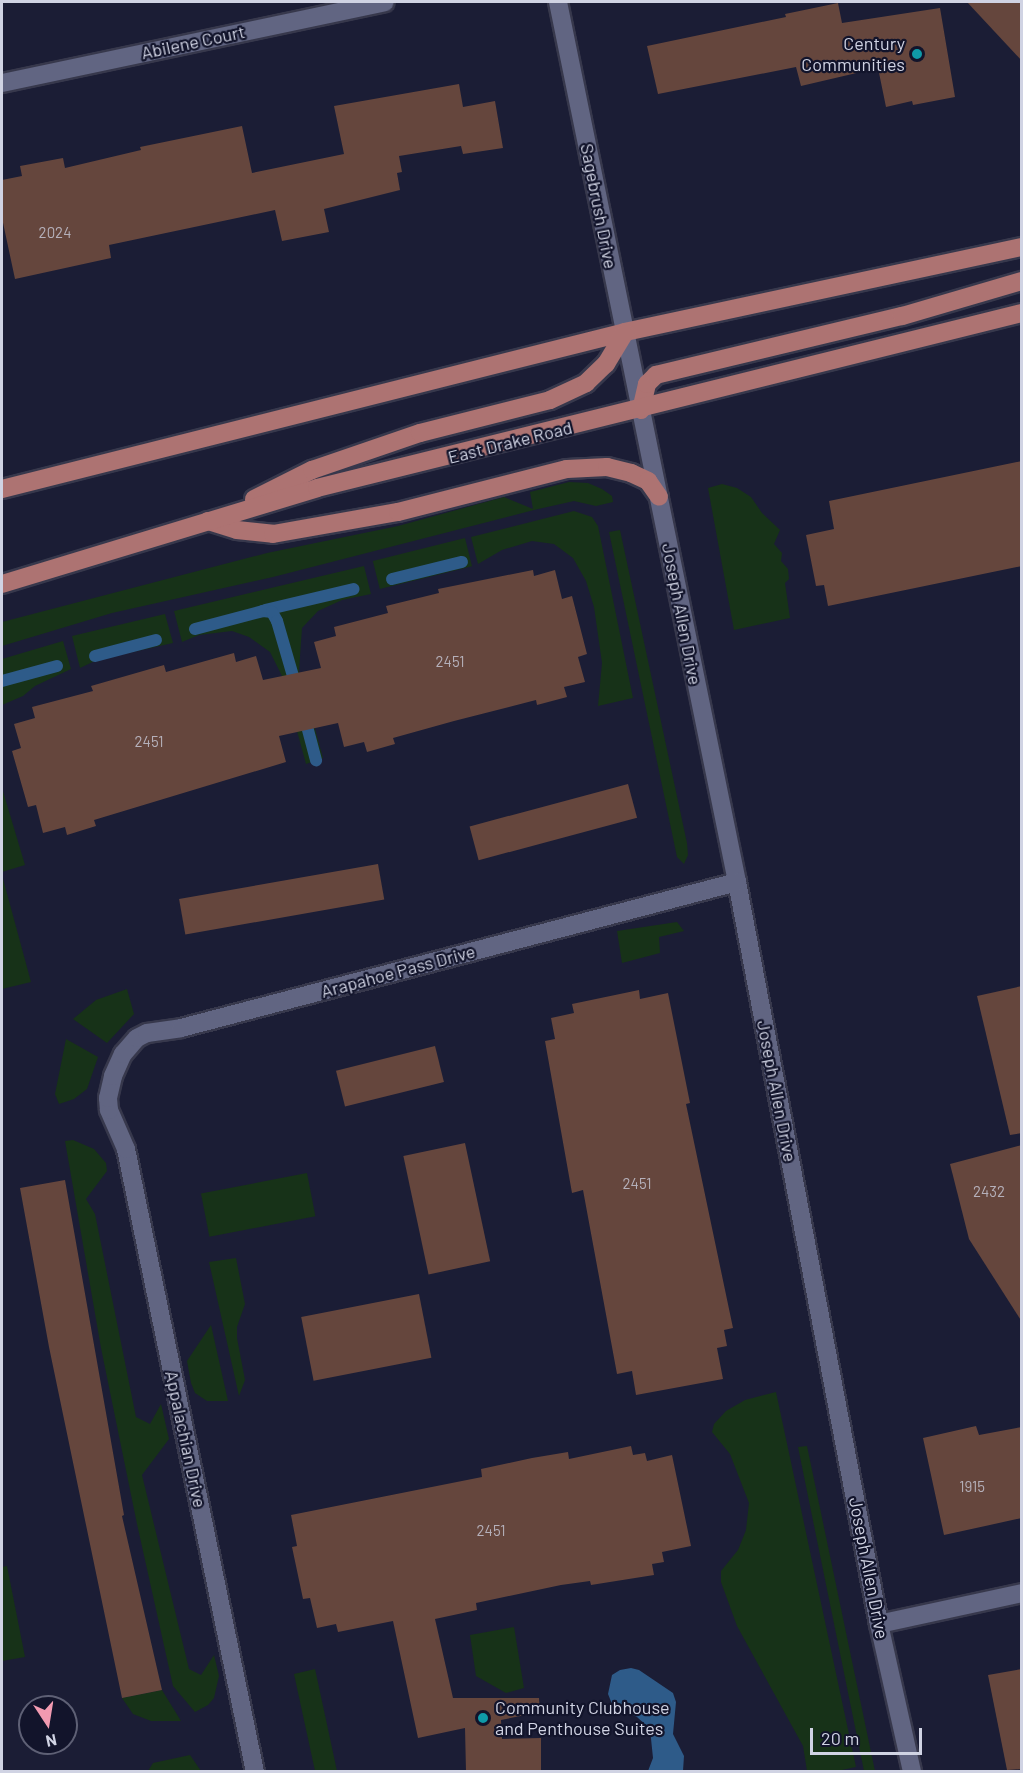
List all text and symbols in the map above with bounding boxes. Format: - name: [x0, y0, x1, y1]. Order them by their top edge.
- street label: Abilene Court: [139, 20, 247, 64]
- place label: Century Communities: [801, 33, 905, 76]
- marker: Century Communities: [910, 47, 924, 61]
- street label: Sagebrush Drive: [576, 142, 622, 270]
- house number: 2024: [39, 224, 71, 242]
- street label: East Drake Road: [446, 416, 574, 468]
- street label: Joseph Allen Drive: [658, 541, 706, 687]
- house number: 2451: [436, 653, 464, 671]
- house number: 2451: [135, 733, 163, 751]
- street label: Arapahoe Pass Drive: [318, 940, 478, 1002]
- street label: Joseph Allen Drive: [753, 1018, 801, 1164]
- house number: 2451: [623, 1175, 651, 1193]
- house number: 2432: [973, 1183, 1005, 1201]
- street label: Appalachian Drive: [161, 1368, 211, 1510]
- house number: 1915: [959, 1478, 985, 1496]
- street label: Joseph Allen Drive: [845, 1495, 893, 1641]
- house number: 2451: [477, 1522, 505, 1540]
- north arrow: [18, 1695, 78, 1755]
- place label: Community Clubhouse and Penthouse Suites: [495, 1697, 670, 1740]
- marker: Community Clubhouse and Penthouse Suites: [476, 1711, 490, 1725]
- scale bar: [813, 1716, 926, 1754]
- text: 20 m: [821, 1727, 859, 1749]
- text: N: [44, 1731, 59, 1752]

